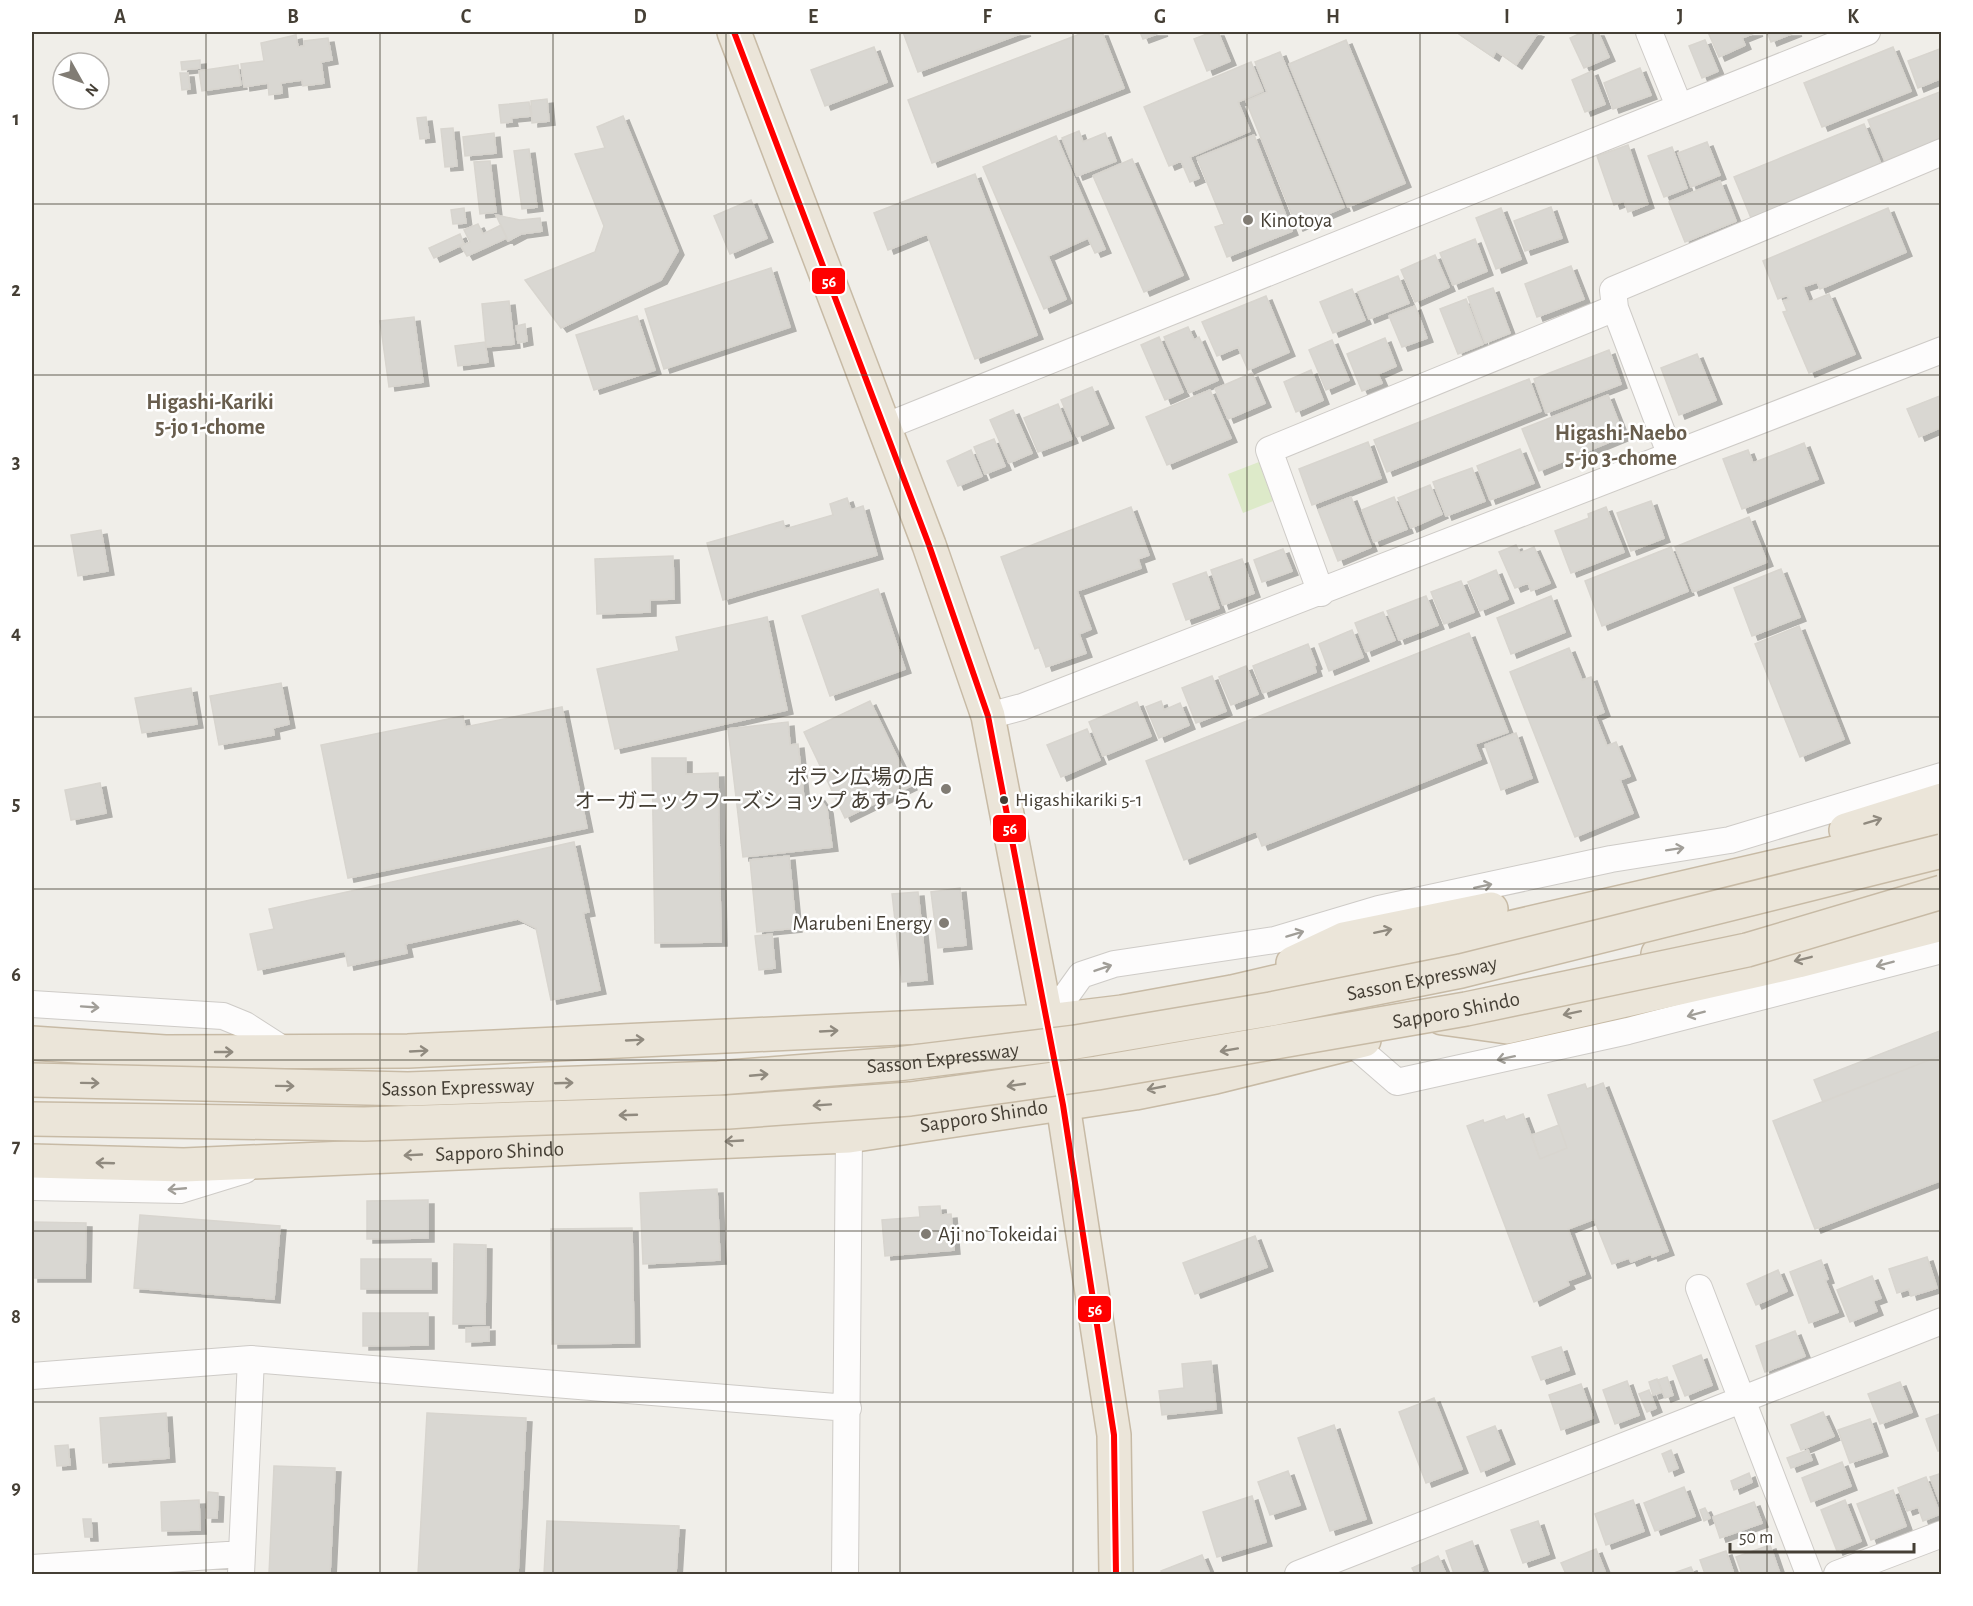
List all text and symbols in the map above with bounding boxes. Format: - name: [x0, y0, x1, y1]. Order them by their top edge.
- text: A: [114, 7, 126, 27]
- text: B: [287, 7, 299, 27]
- text: C: [461, 7, 472, 27]
- text: D: [633, 7, 647, 27]
- text: E: [808, 7, 818, 27]
- text: F: [982, 7, 992, 27]
- text: G: [1154, 7, 1166, 27]
- text: H: [1326, 7, 1340, 27]
- text: I: [1504, 7, 1510, 27]
- text: J: [1677, 7, 1683, 27]
- text: K: [1847, 7, 1859, 27]
- north arrow: [51, 51, 111, 111]
- text: N: [82, 81, 101, 99]
- text: 1: [12, 109, 20, 129]
- place label: Kinotoya: [1260, 210, 1333, 231]
- marker: Kinotoya: [1241, 213, 1255, 227]
- line badge: 56: [811, 267, 846, 295]
- text: 56: [822, 274, 837, 290]
- text: 2: [11, 280, 21, 300]
- district label: Higashi-Kariki 5-jo 1-chome: [146, 391, 274, 439]
- district label: Higashi-Naebo 5-jo 3-chome: [1555, 422, 1687, 470]
- text: 3: [12, 452, 20, 472]
- text: 4: [11, 623, 21, 643]
- place label: ポラン広場の店 オーガニックフーズショップ あすらん: [575, 766, 934, 812]
- marker: ポラン広場の店 オーガニックフーズショップ あすらん: [939, 782, 953, 796]
- place label: Higashikariki 5-1: [1015, 790, 1143, 810]
- text: 5: [12, 794, 20, 814]
- marker: Higashikariki 5-1: [998, 794, 1010, 806]
- line badge: 56: [992, 814, 1027, 843]
- one-way arrow: [1863, 815, 1882, 826]
- text: 56: [1003, 821, 1018, 837]
- one-way arrow: [1664, 843, 1684, 854]
- one-way arrow: [1474, 880, 1493, 892]
- place label: Marubeni Energy: [792, 913, 932, 934]
- marker: Marubeni Energy: [937, 916, 951, 930]
- one-way arrow: [1373, 925, 1392, 937]
- one-way arrow: [1285, 928, 1304, 939]
- street label: Sasson Expressway: [1345, 952, 1499, 1004]
- one-way arrow: [1794, 954, 1813, 966]
- one-way arrow: [1876, 959, 1895, 971]
- one-way arrow: [1093, 961, 1112, 972]
- text: 6: [11, 965, 21, 985]
- street label: Sapporo Shindo: [1391, 988, 1522, 1032]
- one-way arrow: [79, 1002, 99, 1013]
- one-way arrow: [1563, 1008, 1582, 1019]
- one-way arrow: [1687, 1008, 1706, 1020]
- one-way arrow: [819, 1025, 839, 1036]
- one-way arrow: [624, 1035, 644, 1046]
- street label: Sasson Expressway: [866, 1039, 1020, 1077]
- one-way arrow: [408, 1045, 428, 1056]
- one-way arrow: [1220, 1045, 1240, 1056]
- one-way arrow: [213, 1046, 233, 1058]
- one-way arrow: [1497, 1053, 1517, 1064]
- one-way arrow: [748, 1069, 768, 1080]
- street label: Sasson Expressway: [381, 1074, 535, 1100]
- one-way arrow: [79, 1077, 99, 1088]
- one-way arrow: [553, 1078, 573, 1089]
- one-way arrow: [1007, 1079, 1026, 1090]
- one-way arrow: [274, 1081, 294, 1092]
- one-way arrow: [1147, 1083, 1167, 1094]
- street label: Sapporo Shindo: [918, 1096, 1049, 1136]
- one-way arrow: [813, 1100, 833, 1111]
- one-way arrow: [618, 1109, 638, 1121]
- one-way arrow: [725, 1135, 745, 1146]
- text: 7: [12, 1136, 21, 1156]
- street label: Sapporo Shindo: [435, 1138, 565, 1165]
- one-way arrow: [404, 1150, 424, 1161]
- one-way arrow: [96, 1157, 115, 1169]
- one-way arrow: [168, 1184, 187, 1195]
- place label: Aji no Tokeidai: [938, 1224, 1058, 1245]
- marker: Aji no Tokeidai: [919, 1227, 933, 1241]
- line badge: 56: [1077, 1295, 1112, 1323]
- text: 56: [1088, 1302, 1103, 1318]
- text: 8: [11, 1307, 21, 1327]
- text: 9: [11, 1478, 21, 1498]
- scale bar: [1730, 1516, 1914, 1554]
- text: 50 m: [1739, 1529, 1773, 1547]

